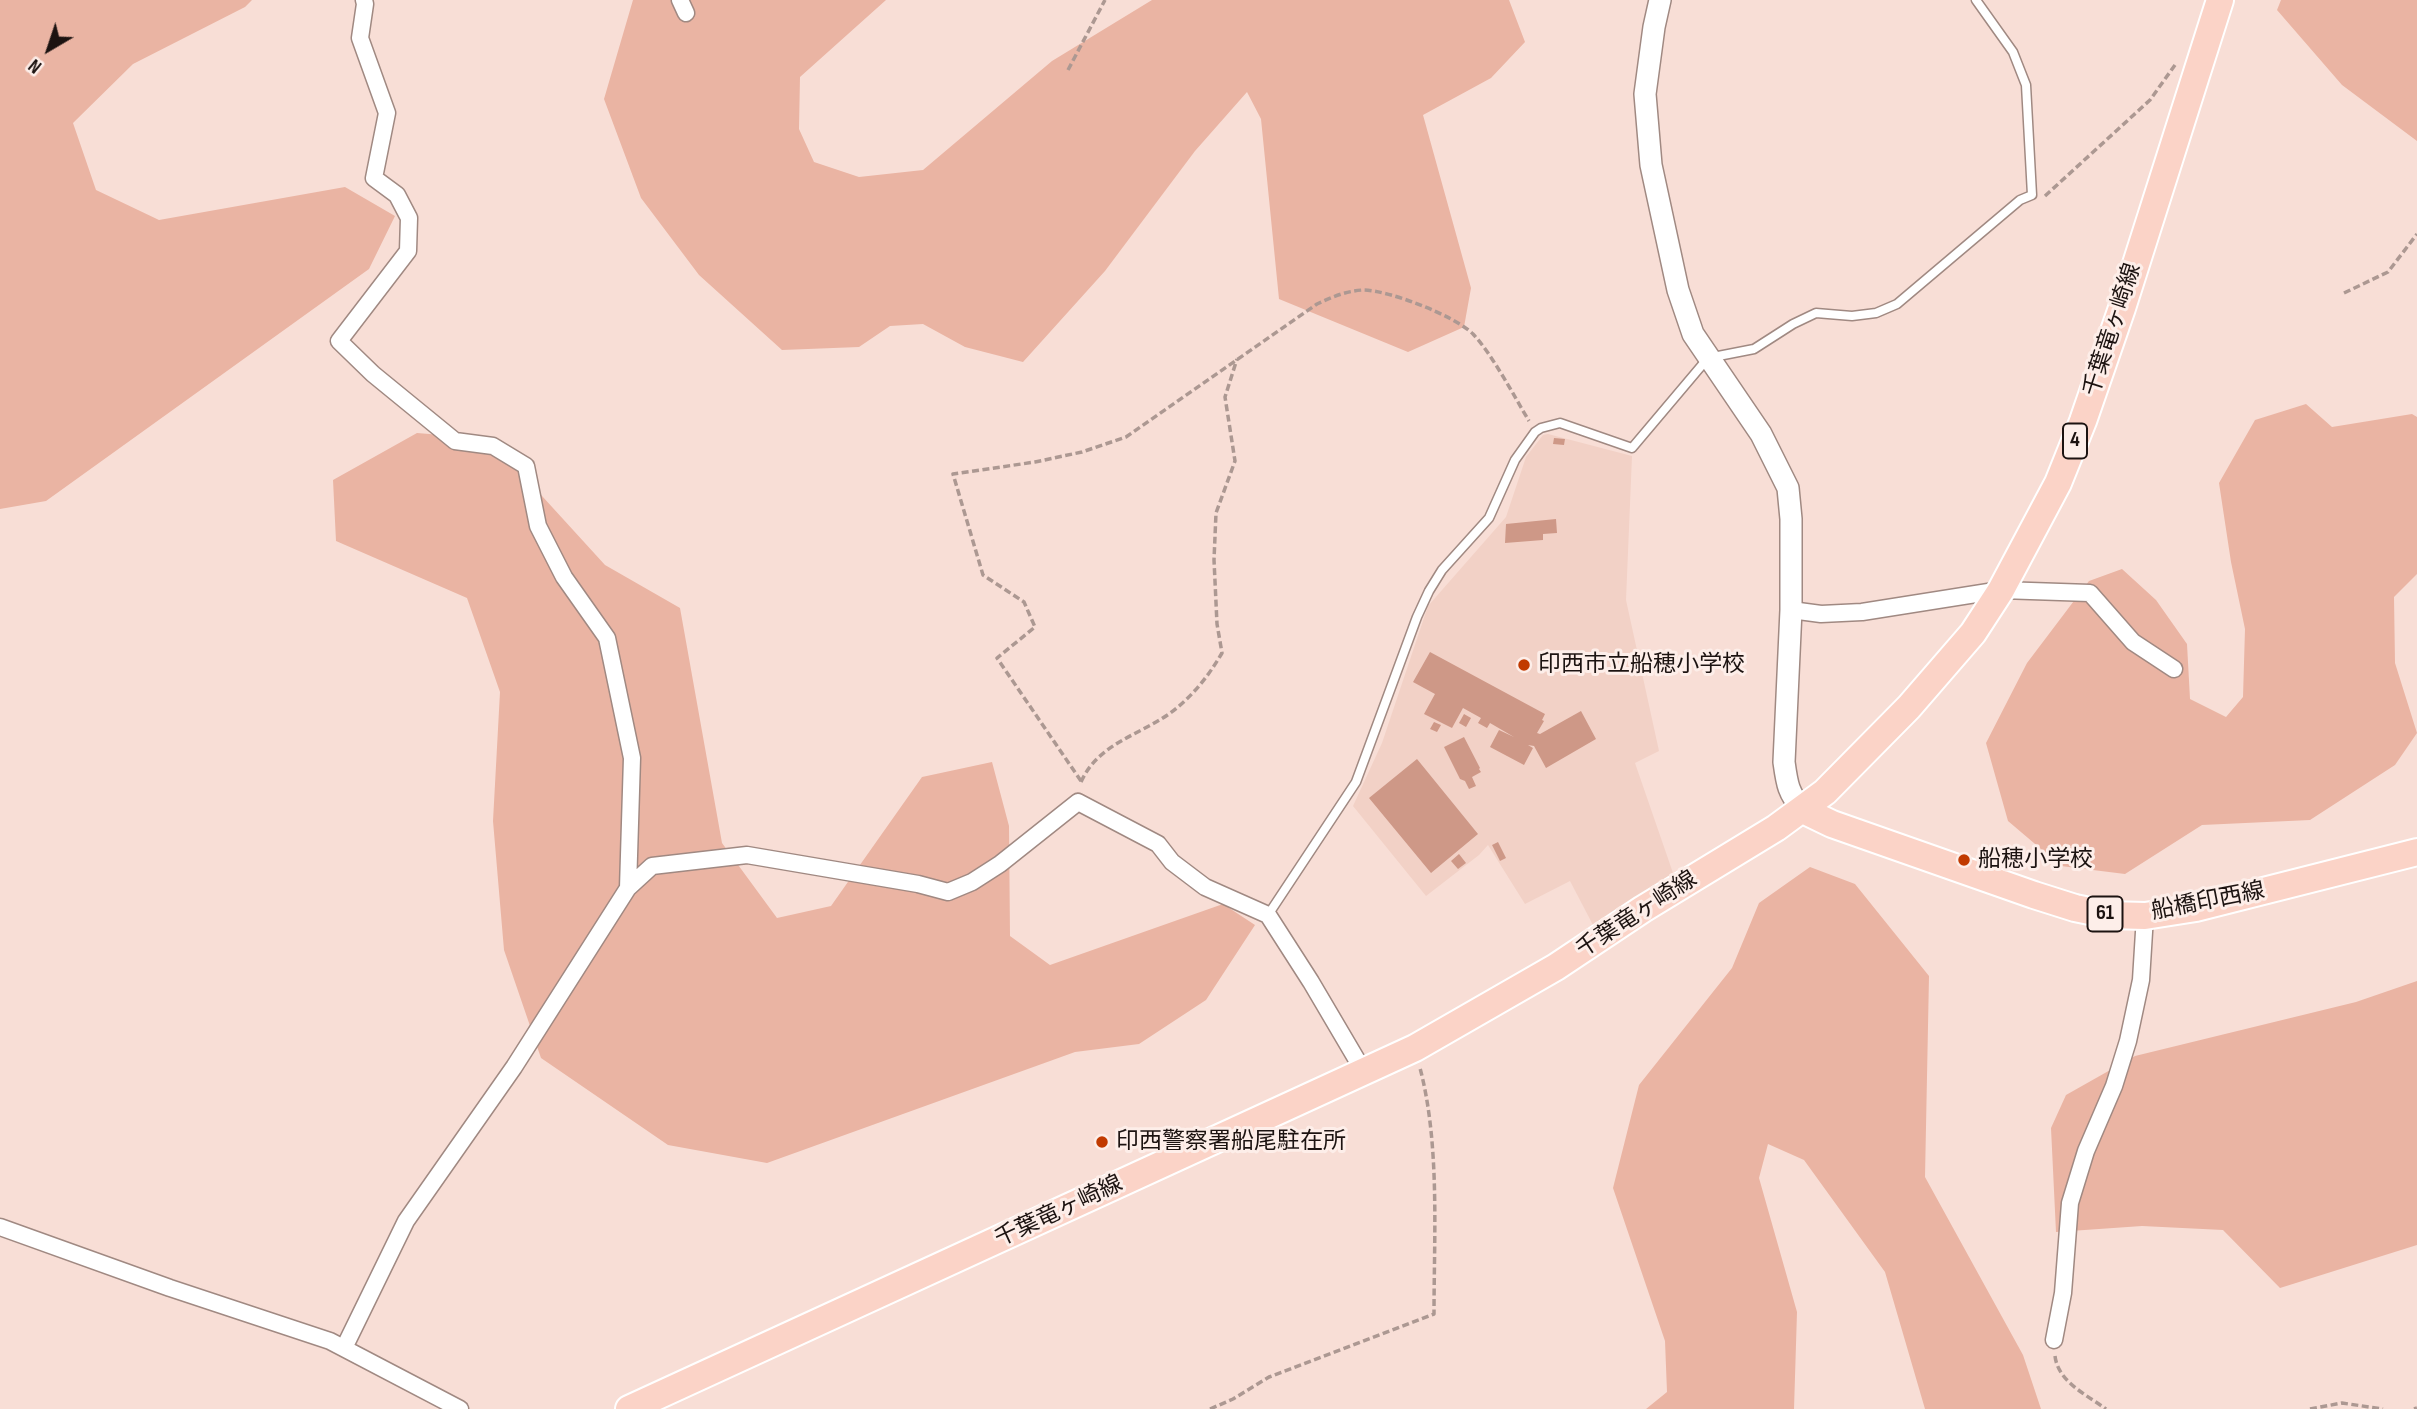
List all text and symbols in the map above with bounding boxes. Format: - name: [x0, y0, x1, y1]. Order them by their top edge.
- north arrow: [14, 14, 84, 84]
- text: N: [24, 54, 47, 78]
- street label: 千葉竜ヶ崎線: [2079, 260, 2147, 400]
- road number: 4: [2063, 424, 2087, 458]
- place label: 印西市立船穂小学校: [1538, 651, 1745, 679]
- marker: 印西市立船穂小学校: [1516, 657, 1532, 673]
- place label: 船穂小学校: [1978, 846, 2093, 874]
- marker: 船穂小学校: [1956, 852, 1972, 868]
- street label: 千葉竜ヶ崎線: [1572, 866, 1702, 964]
- street label: 船橋印西線: [2149, 877, 2267, 927]
- road number: 61: [2088, 897, 2122, 932]
- place label: 印西警察署船尾駐在所: [1116, 1128, 1346, 1156]
- marker: 印西警察署船尾駐在所: [1094, 1134, 1110, 1150]
- street label: 千葉竜ヶ崎線: [991, 1170, 1127, 1254]

